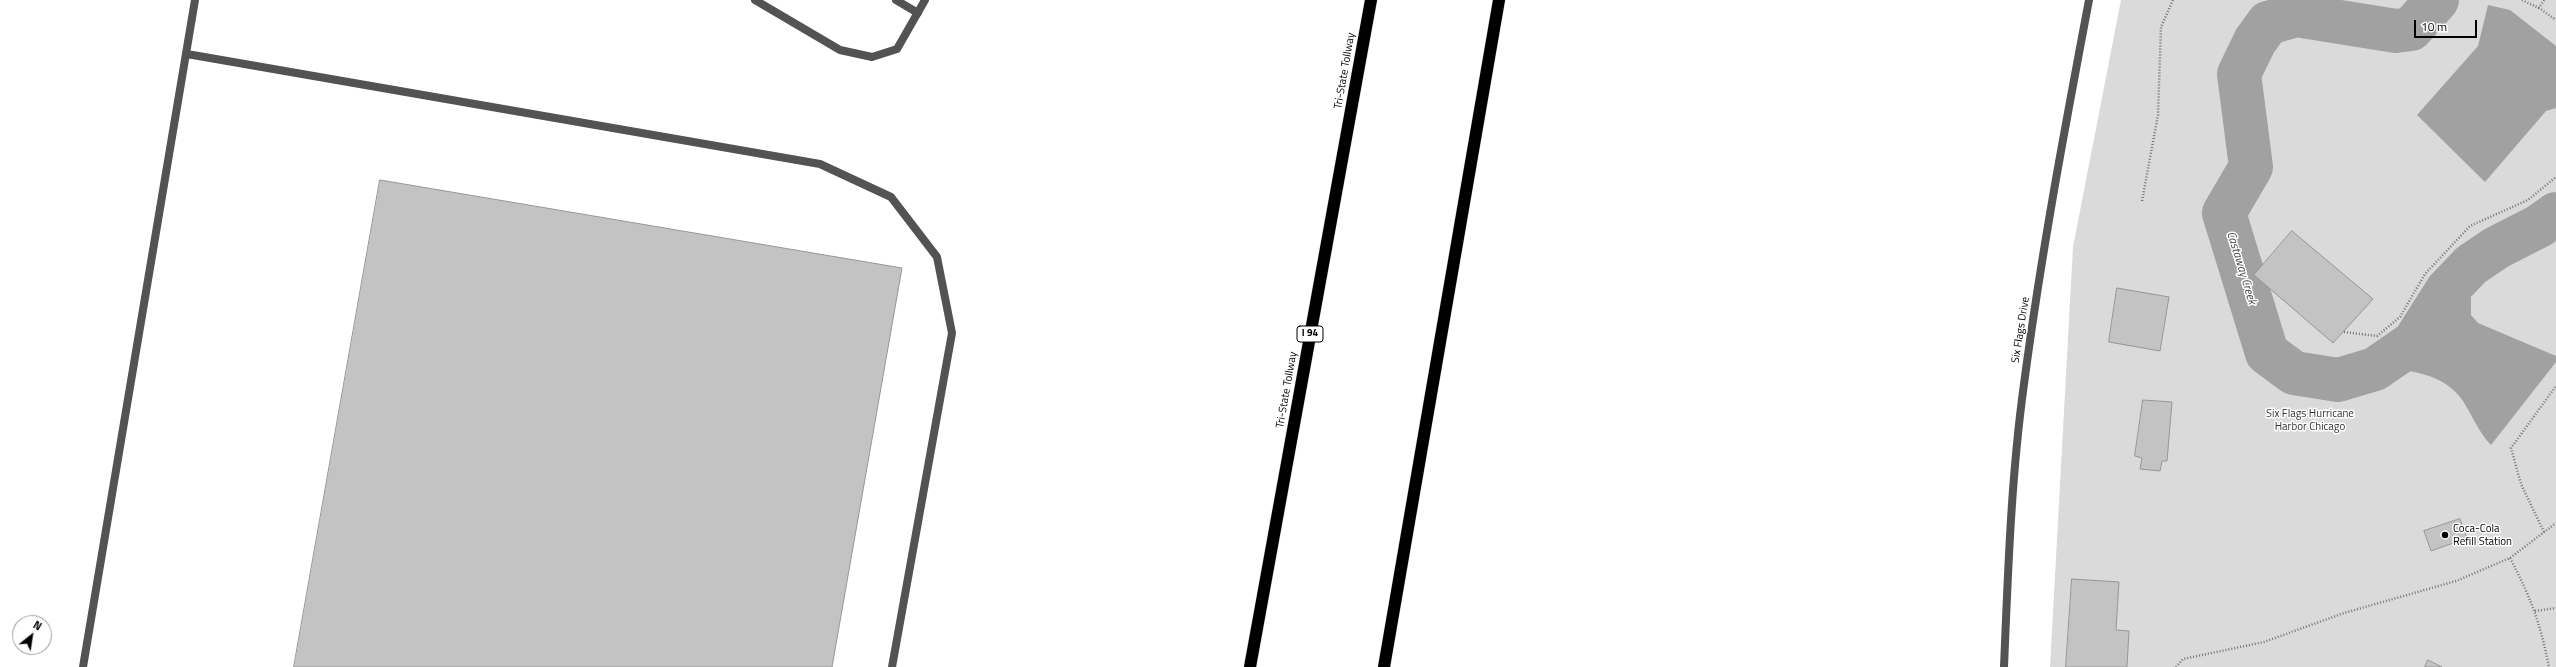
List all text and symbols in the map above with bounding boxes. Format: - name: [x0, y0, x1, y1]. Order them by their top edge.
- scale bar: [2416, 12, 2479, 38]
- text: 10 m: [2421, 17, 2447, 36]
- street label: Tri-State Tollway: [1332, 32, 1358, 110]
- water label: Castaway Creek: [2223, 230, 2259, 306]
- street label: Six Flags Drive: [2009, 296, 2033, 364]
- road number: I 94: [1297, 326, 1323, 342]
- street label: Tri-State Tollway: [1274, 351, 1300, 429]
- park label: Six Flags Hurricane Harbor Chicago: [2266, 407, 2354, 433]
- place label: Coca-Cola Refill Station: [2453, 522, 2512, 548]
- marker: Coca-Cola Refill Station: [2440, 530, 2450, 540]
- north arrow: [12, 615, 52, 655]
- text: N: [30, 617, 45, 634]

